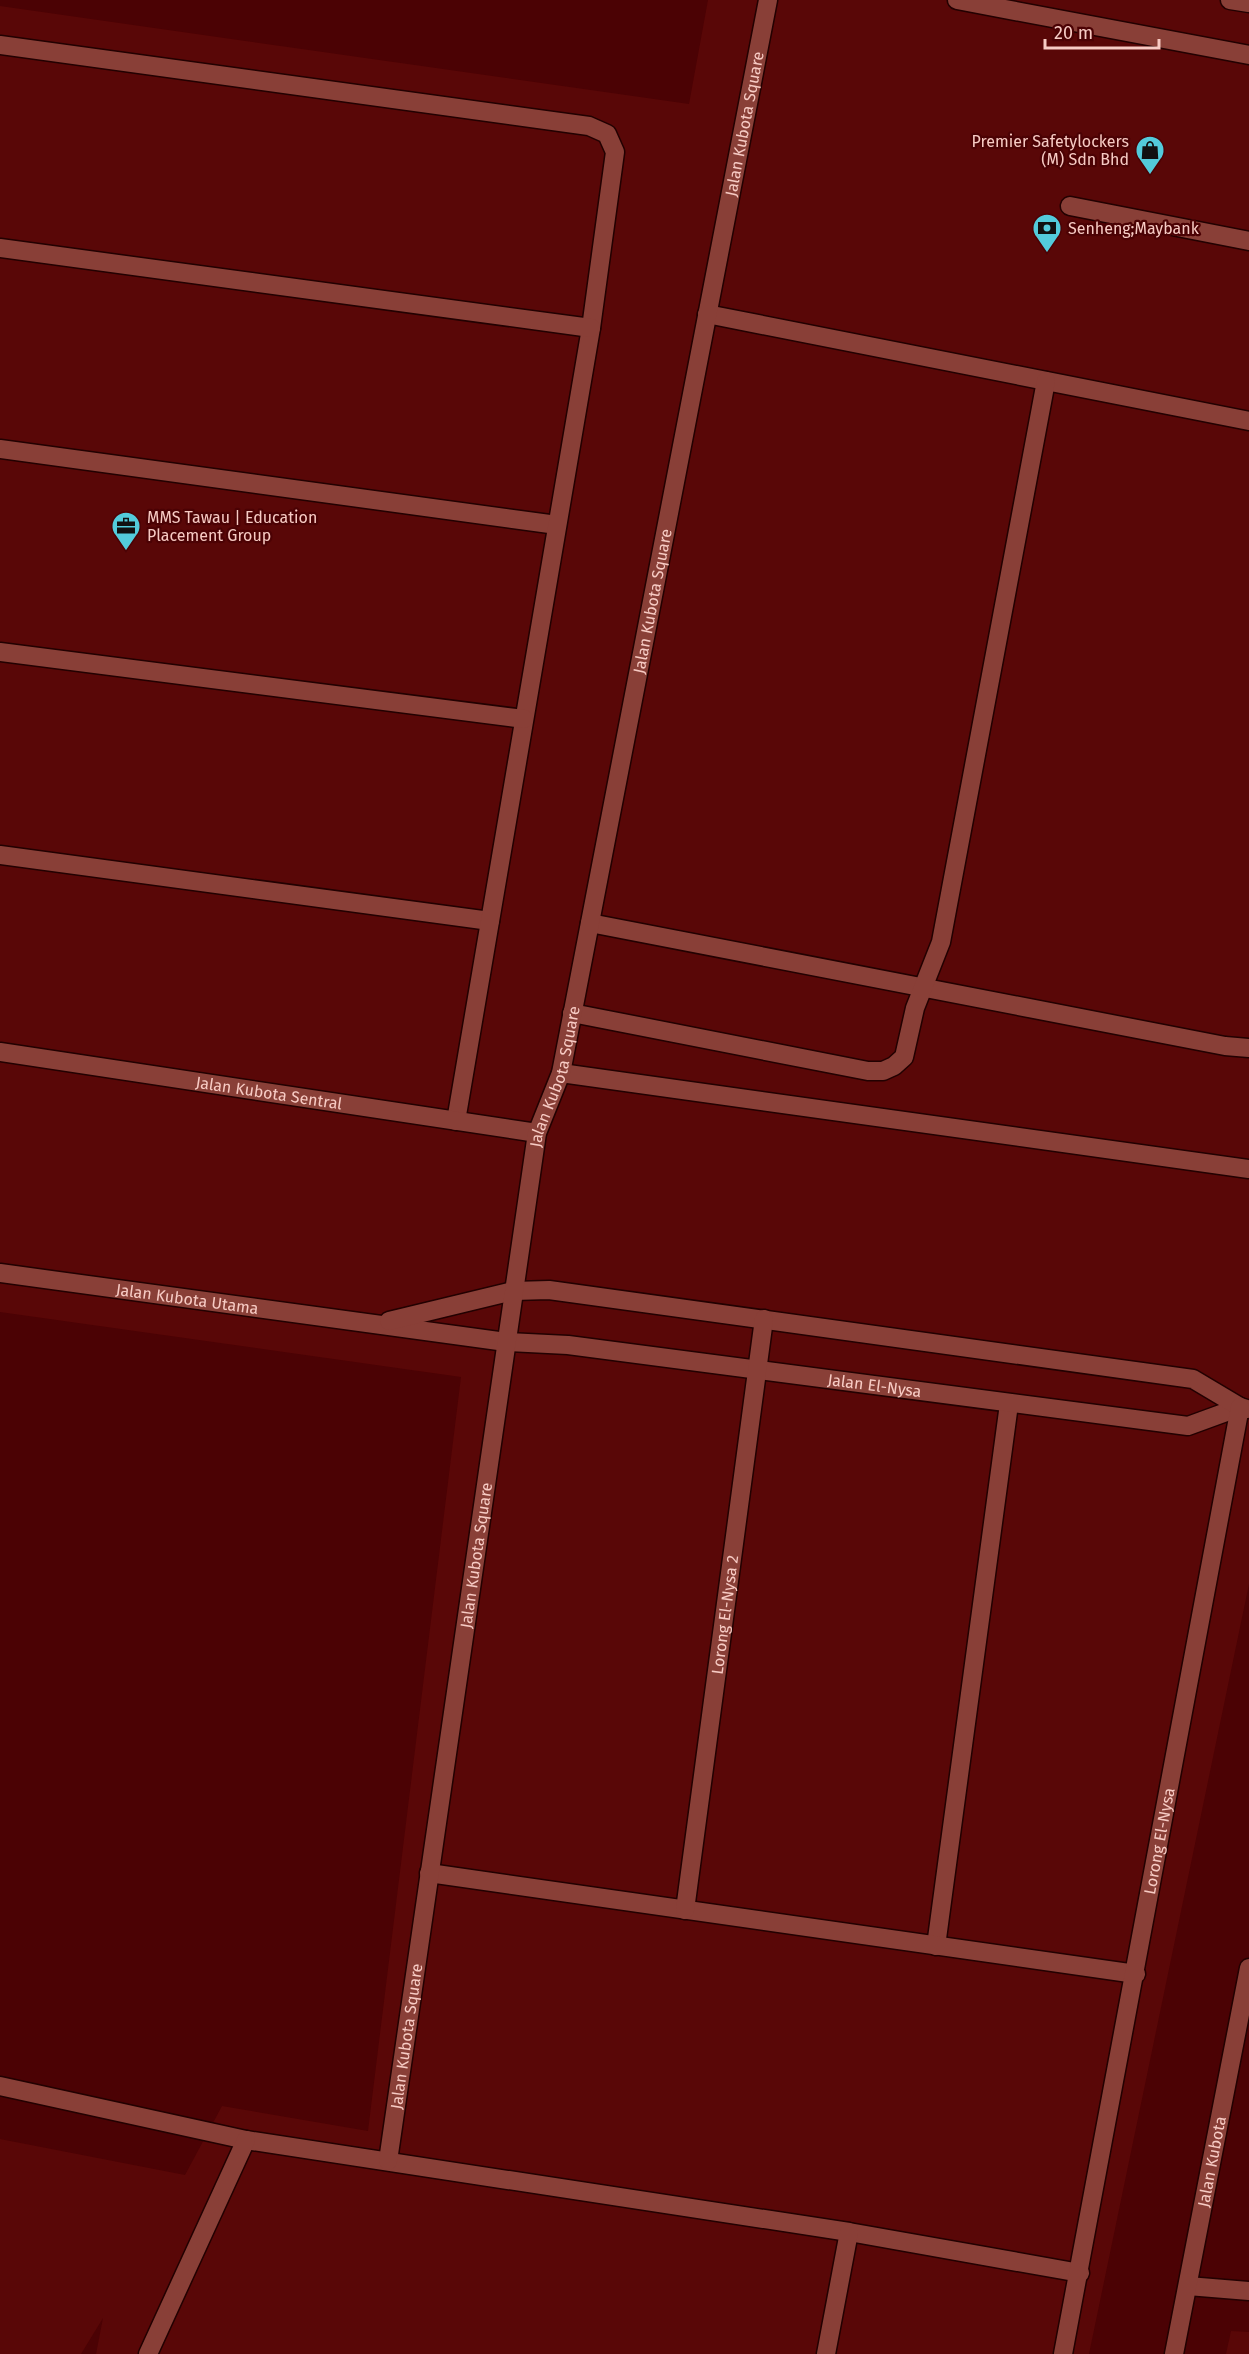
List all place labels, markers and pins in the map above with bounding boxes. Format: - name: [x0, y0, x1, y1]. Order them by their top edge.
- place label: Premier Safetylockers (M) Sdn Bhd: [972, 132, 1129, 169]
- shop icon: Premier Safetylockers (M) Sdn Bhd: [1134, 134, 1166, 176]
- bank icon: Senheng;Maybank: [1031, 212, 1063, 254]
- place label: Senheng;Maybank: [1068, 219, 1200, 238]
- place label: MMS Tawau | Education Placement Group: [147, 508, 317, 545]
- office icon: MMS Tawau | Education Placement Group: [110, 510, 142, 552]

